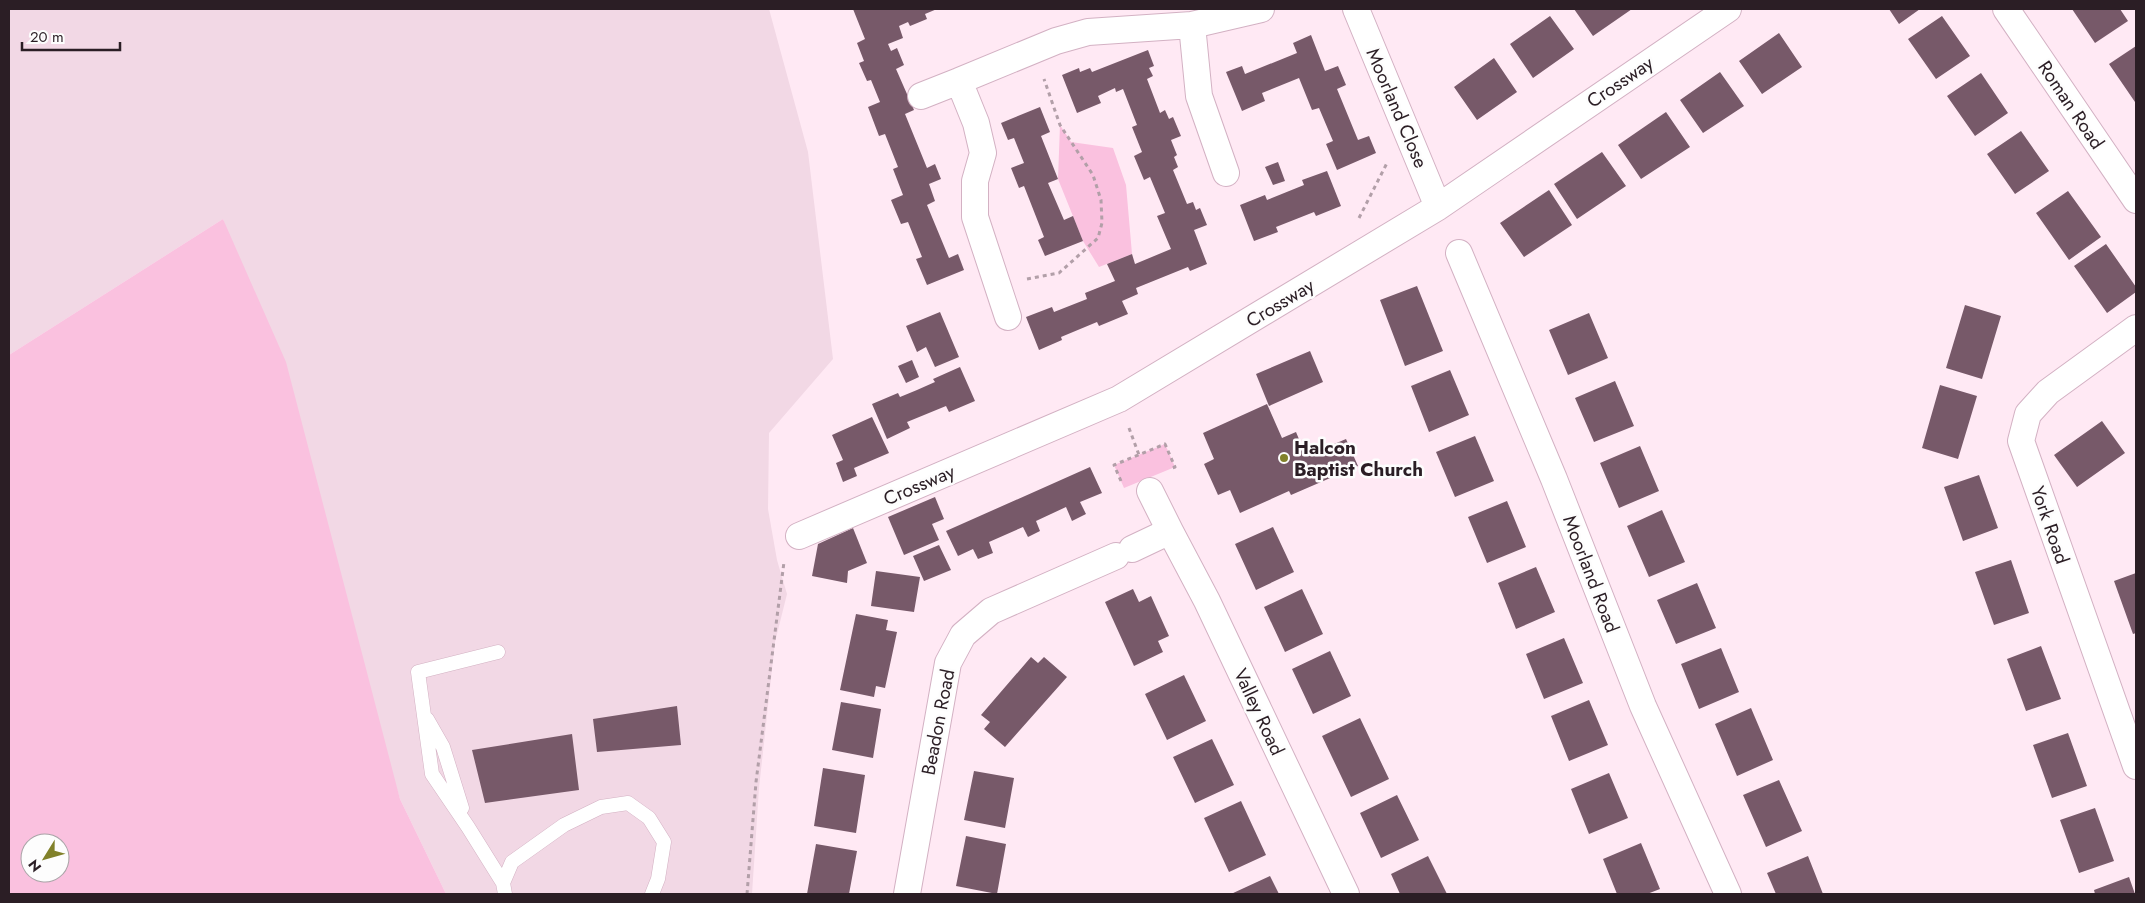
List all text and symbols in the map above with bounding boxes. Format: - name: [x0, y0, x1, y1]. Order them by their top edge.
- scale bar: [22, 20, 120, 52]
- text: 20 m: [30, 26, 64, 48]
- street label: Moorland Close: [1360, 44, 1434, 172]
- street label: Crossway: [1581, 49, 1659, 114]
- street label: Roman Road: [2031, 55, 2111, 155]
- street label: Crossway: [1241, 272, 1320, 334]
- place label: Halcon Baptist Church: [1294, 434, 1423, 483]
- marker: Halcon Baptist Church: [1278, 452, 1290, 464]
- street label: Crossway: [879, 458, 959, 512]
- street label: York Road: [2024, 482, 2076, 568]
- street label: Moorland Road: [1556, 511, 1626, 637]
- street label: Valley Road: [1227, 664, 1291, 760]
- street label: Beadon Road: [915, 667, 961, 777]
- north arrow: [20, 833, 70, 883]
- text: N: [23, 855, 46, 876]

